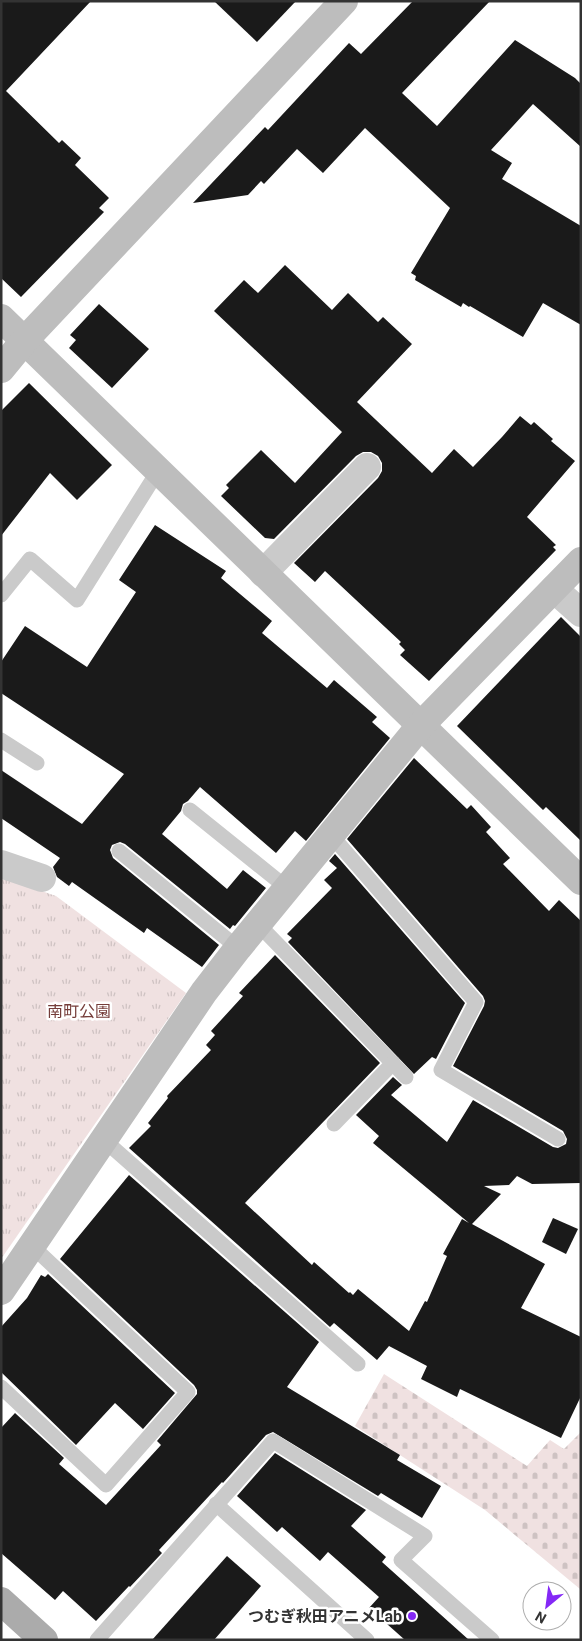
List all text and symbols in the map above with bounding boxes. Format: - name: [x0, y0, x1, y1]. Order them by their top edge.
- park label: 南町公園: [47, 1002, 111, 1021]
- north arrow: [522, 1581, 572, 1631]
- place label: つむぎ秋田アニメLab: [248, 1607, 402, 1626]
- text: N: [532, 1608, 549, 1627]
- marker: つむぎ秋田アニメLab: [406, 1610, 418, 1622]

